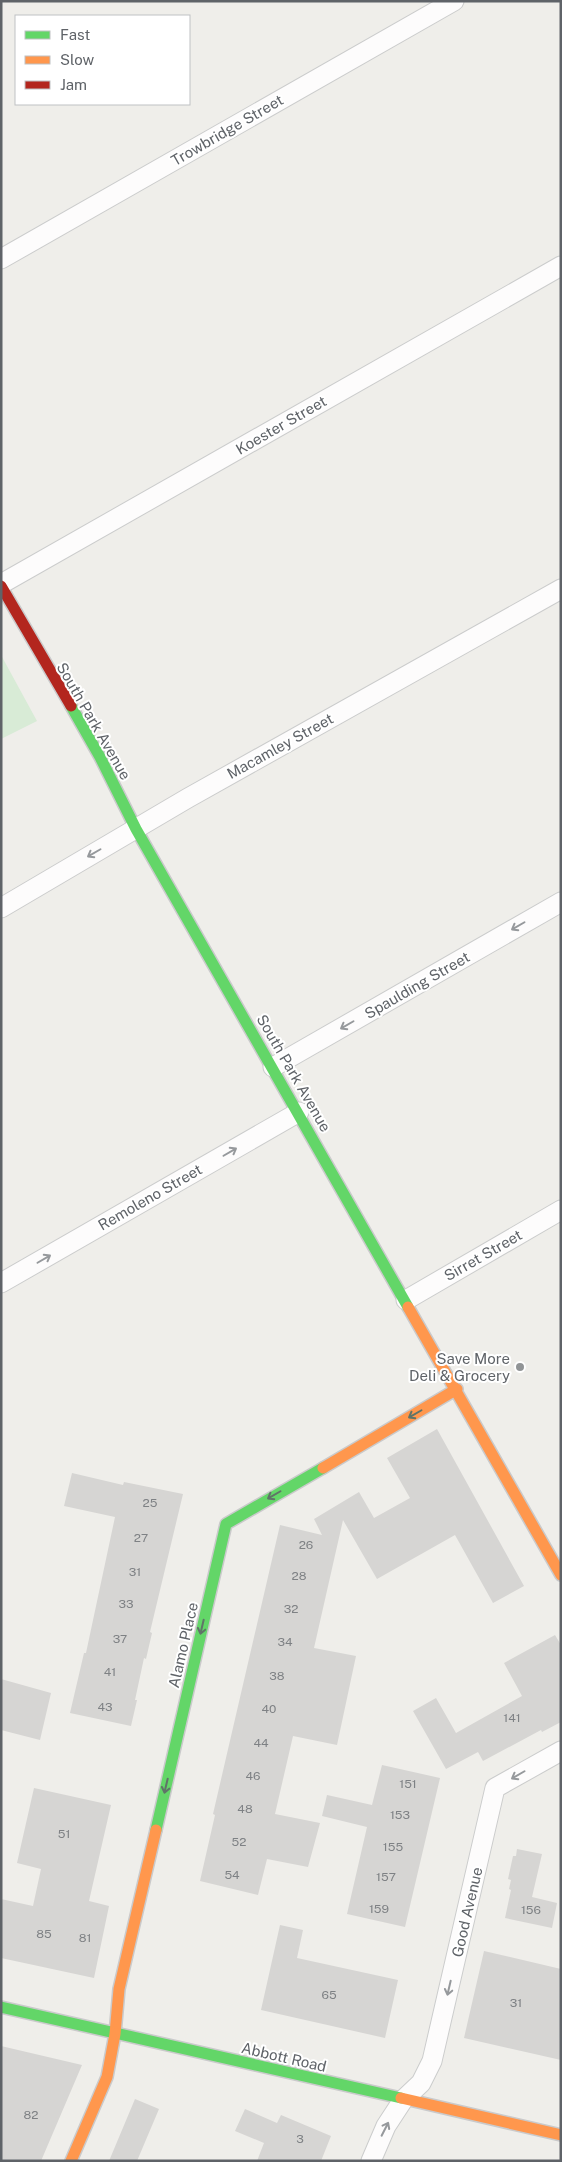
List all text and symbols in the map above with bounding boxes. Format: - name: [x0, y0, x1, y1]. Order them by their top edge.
- legend: [15, 15, 190, 105]
- text: Fast: [60, 26, 90, 43]
- text: Slow: [60, 51, 95, 68]
- text: Jam: [60, 76, 87, 93]
- street label: Trowbridge Street: [168, 91, 286, 169]
- street label: Koester Street: [233, 392, 329, 458]
- street label: South Park Avenue: [54, 659, 134, 783]
- street label: Macamley Street: [224, 710, 336, 782]
- one-way arrow: [88, 849, 102, 859]
- one-way arrow: [512, 922, 526, 932]
- street label: Spaulding Street: [361, 948, 473, 1022]
- street label: South Park Avenue: [254, 1011, 334, 1135]
- one-way arrow: [341, 1020, 355, 1030]
- one-way arrow: [222, 1146, 237, 1156]
- street label: Remoleno Street: [95, 1160, 205, 1234]
- street label: Sirret Street: [441, 1226, 525, 1284]
- one-way arrow: [36, 1253, 50, 1263]
- place label: Save More Deli & Grocery: [409, 1350, 510, 1384]
- marker: Save More Deli & Grocery: [514, 1361, 526, 1373]
- one-way arrow: [408, 1409, 422, 1419]
- one-way arrow: [268, 1491, 282, 1501]
- house number: 25: [143, 1496, 158, 1510]
- house number: 27: [134, 1531, 148, 1545]
- house number: 26: [299, 1538, 313, 1552]
- house number: 31: [129, 1565, 141, 1579]
- house number: 28: [292, 1569, 307, 1583]
- house number: 33: [118, 1597, 134, 1611]
- street label: Alamo Place: [165, 1601, 201, 1689]
- house number: 32: [284, 1602, 298, 1616]
- one-way arrow: [197, 1619, 206, 1635]
- house number: 37: [113, 1632, 127, 1646]
- house number: 34: [277, 1635, 293, 1649]
- house number: 41: [104, 1665, 116, 1679]
- house number: 38: [269, 1669, 285, 1683]
- house number: 43: [97, 1700, 113, 1714]
- house number: 40: [262, 1702, 276, 1716]
- house number: 141: [503, 1711, 521, 1725]
- house number: 44: [253, 1736, 269, 1750]
- house number: 46: [245, 1769, 261, 1783]
- one-way arrow: [512, 1770, 526, 1780]
- one-way arrow: [161, 1777, 170, 1793]
- house number: 151: [399, 1777, 417, 1791]
- house number: 48: [237, 1802, 253, 1816]
- house number: 153: [390, 1808, 410, 1822]
- house number: 51: [58, 1827, 70, 1841]
- house number: 52: [232, 1835, 246, 1849]
- house number: 155: [383, 1840, 403, 1854]
- street label: Good Avenue: [448, 1865, 486, 1959]
- house number: 54: [224, 1868, 240, 1882]
- house number: 157: [376, 1870, 396, 1884]
- house number: 159: [369, 1902, 389, 1916]
- house number: 156: [521, 1903, 541, 1917]
- house number: 85: [36, 1927, 52, 1941]
- house number: 81: [79, 1931, 91, 1945]
- one-way arrow: [444, 1980, 453, 1996]
- house number: 65: [321, 1988, 337, 2002]
- house number: 31: [510, 1996, 522, 2010]
- street label: Abbott Road: [240, 2039, 328, 2075]
- house number: 82: [24, 2108, 38, 2122]
- one-way arrow: [381, 2122, 390, 2137]
- house number: 3: [296, 2132, 304, 2146]

